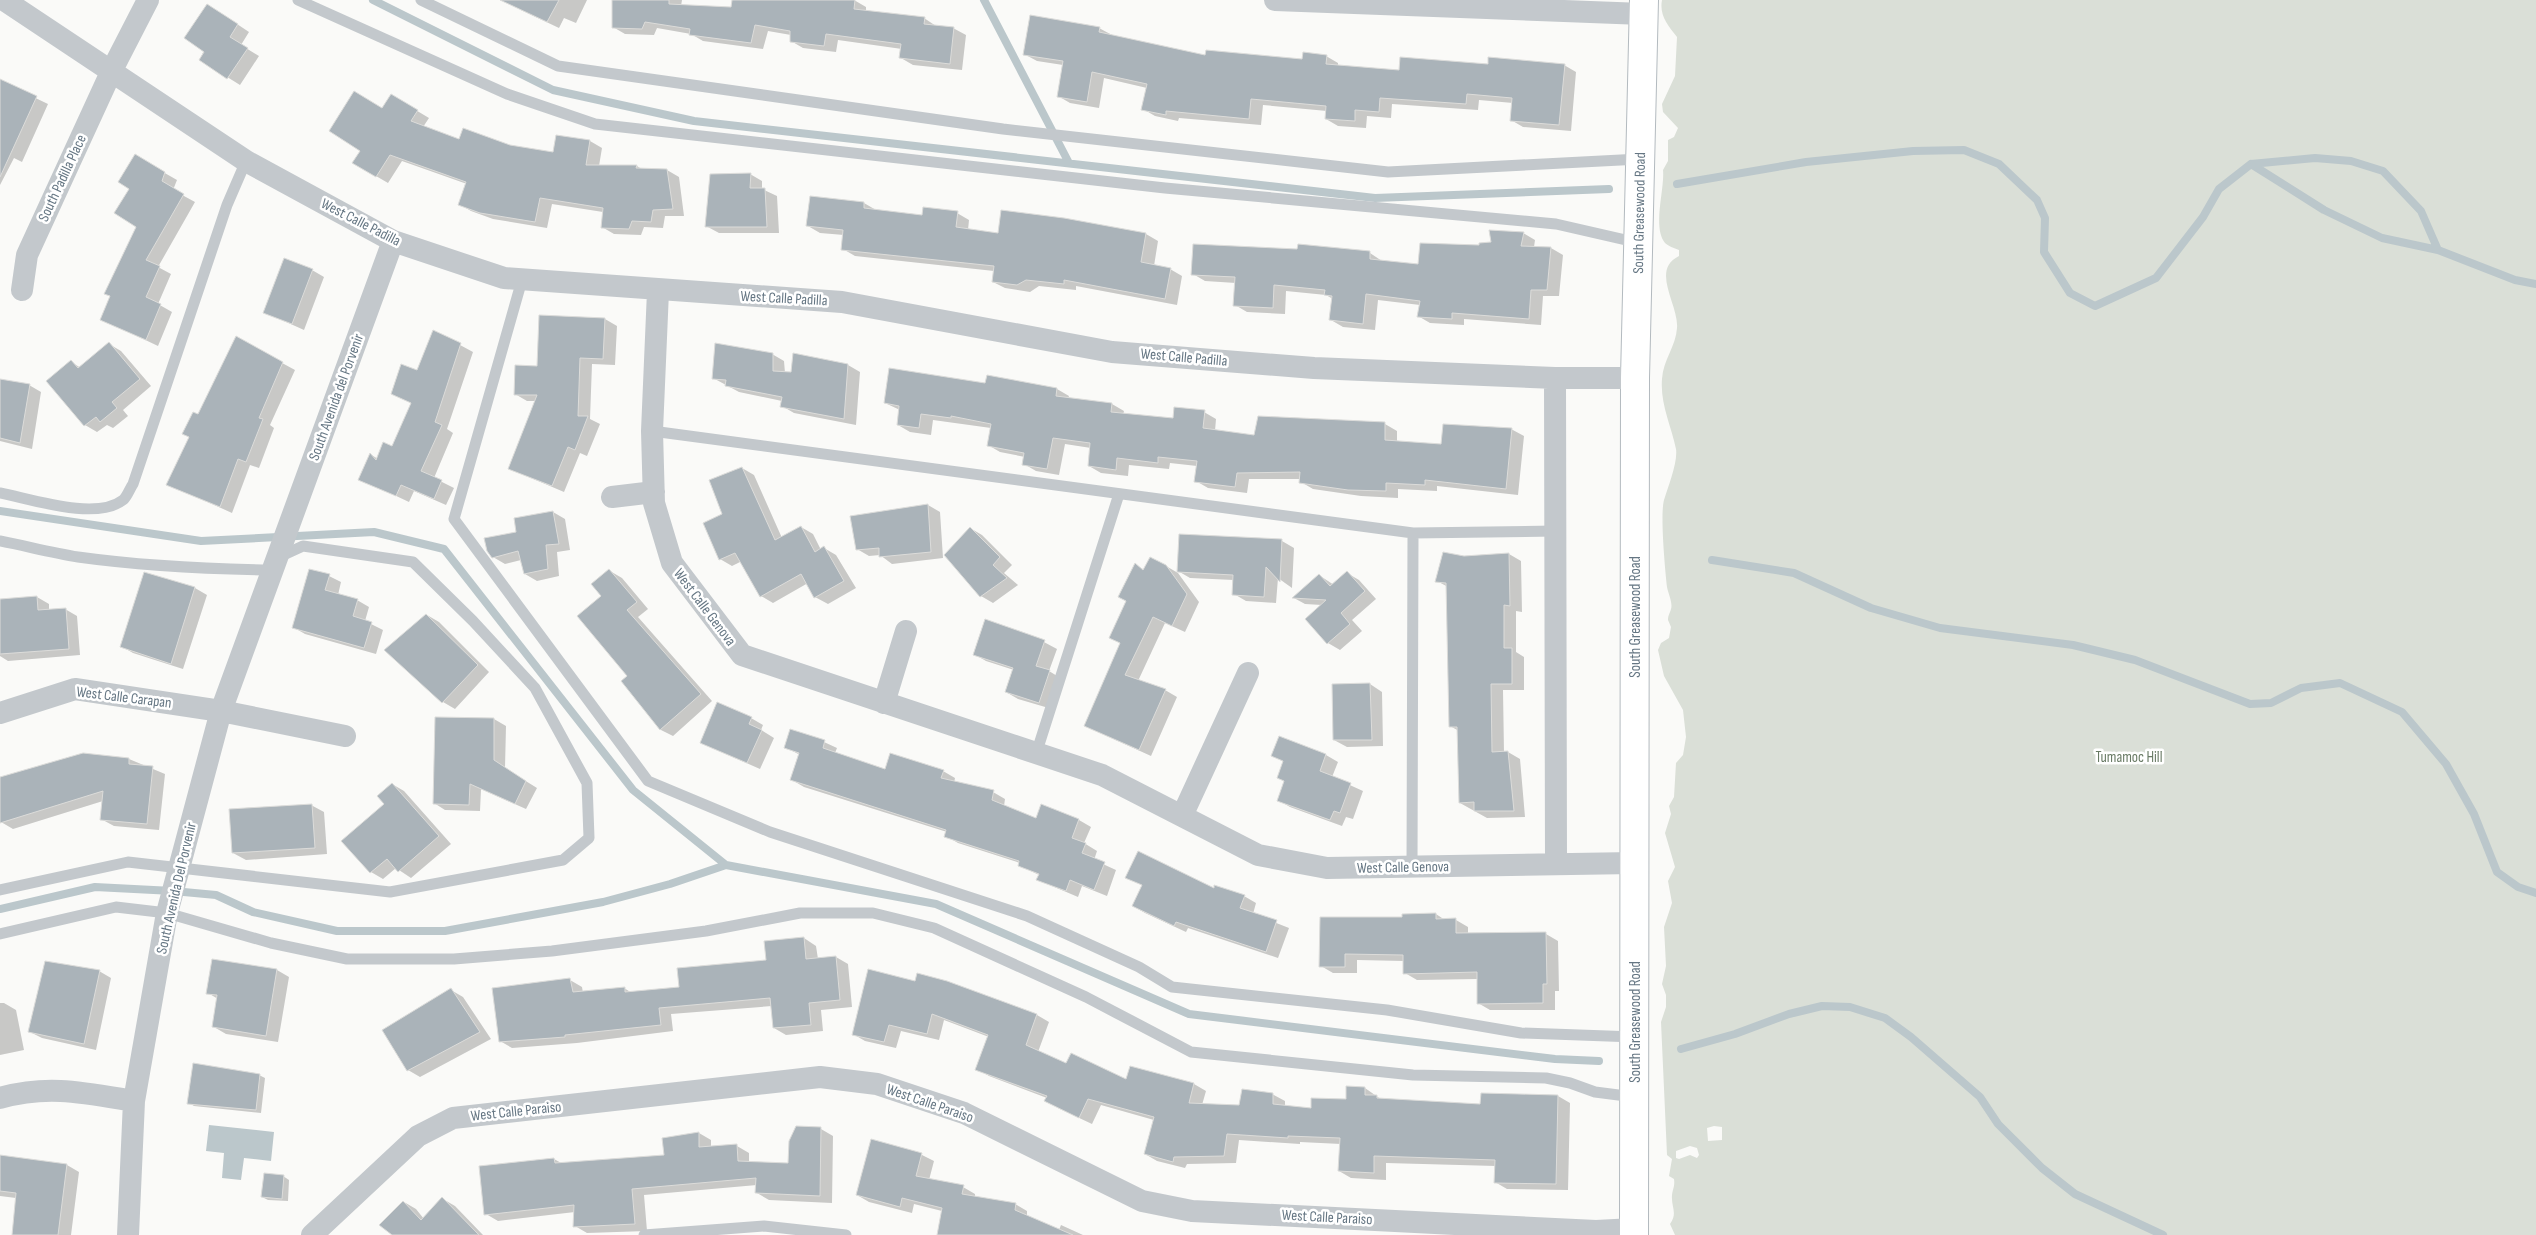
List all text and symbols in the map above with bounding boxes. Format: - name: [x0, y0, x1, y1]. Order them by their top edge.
- street label: South Padilla Place: [34, 132, 91, 225]
- street label: South Greasewood Road: [1629, 152, 1650, 274]
- street label: West Calle Padilla: [318, 194, 404, 251]
- street label: West Calle Padilla: [740, 287, 828, 310]
- street label: South Avenida del Porvenir: [305, 331, 368, 463]
- street label: West Calle Padilla: [1140, 344, 1228, 371]
- street label: South Greasewood Road: [1626, 556, 1645, 678]
- street label: West Calle Genova: [669, 565, 740, 650]
- street label: West Calle Carapan: [75, 682, 173, 713]
- park label: Tumamoc Hill: [2096, 748, 2162, 767]
- street label: South Avenida Del Porvenir: [152, 820, 201, 956]
- street label: West Calle Genova: [1357, 857, 1449, 878]
- street label: South Greasewood Road: [1626, 961, 1645, 1083]
- street label: West Calle Paraiso: [884, 1080, 976, 1127]
- street label: West Calle Paraiso: [470, 1097, 562, 1126]
- street label: West Calle Paraiso: [1281, 1206, 1373, 1229]

